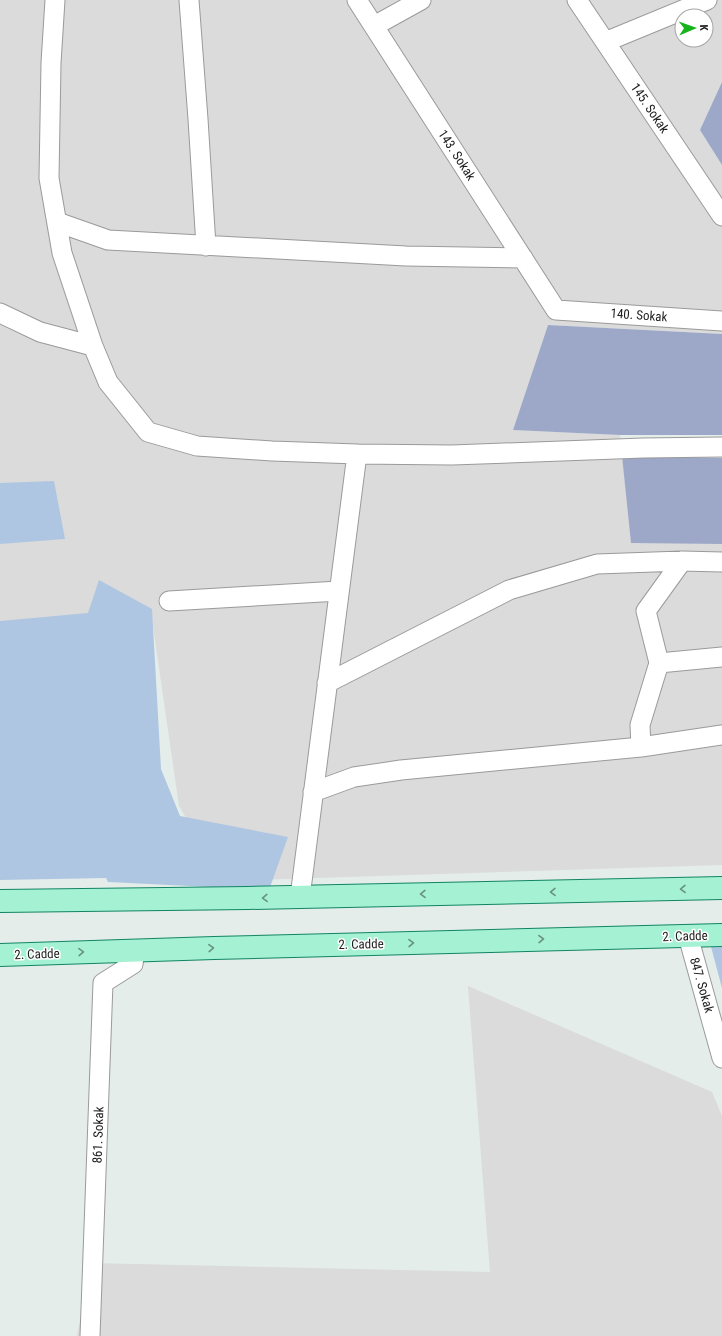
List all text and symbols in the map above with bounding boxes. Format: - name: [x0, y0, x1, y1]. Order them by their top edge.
- north arrow: [674, 8, 714, 48]
- text: K: [697, 24, 710, 32]
- street label: 145. Sokak: [628, 80, 672, 136]
- street label: 143. Sokak: [435, 127, 479, 183]
- street label: 140. Sokak: [610, 306, 668, 324]
- one-way arrow: [680, 885, 686, 893]
- one-way arrow: [550, 887, 556, 896]
- one-way arrow: [420, 890, 426, 898]
- one-way arrow: [262, 894, 268, 902]
- street label: 2. Cadde: [662, 928, 708, 944]
- one-way arrow: [538, 935, 544, 944]
- street label: 2. Cadde: [338, 936, 384, 952]
- one-way arrow: [408, 939, 414, 947]
- one-way arrow: [208, 944, 214, 952]
- street label: 2. Cadde: [14, 946, 60, 962]
- one-way arrow: [78, 948, 84, 957]
- street label: 847. Sokak: [687, 956, 717, 1015]
- street label: 861. Sokak: [90, 1106, 106, 1164]

